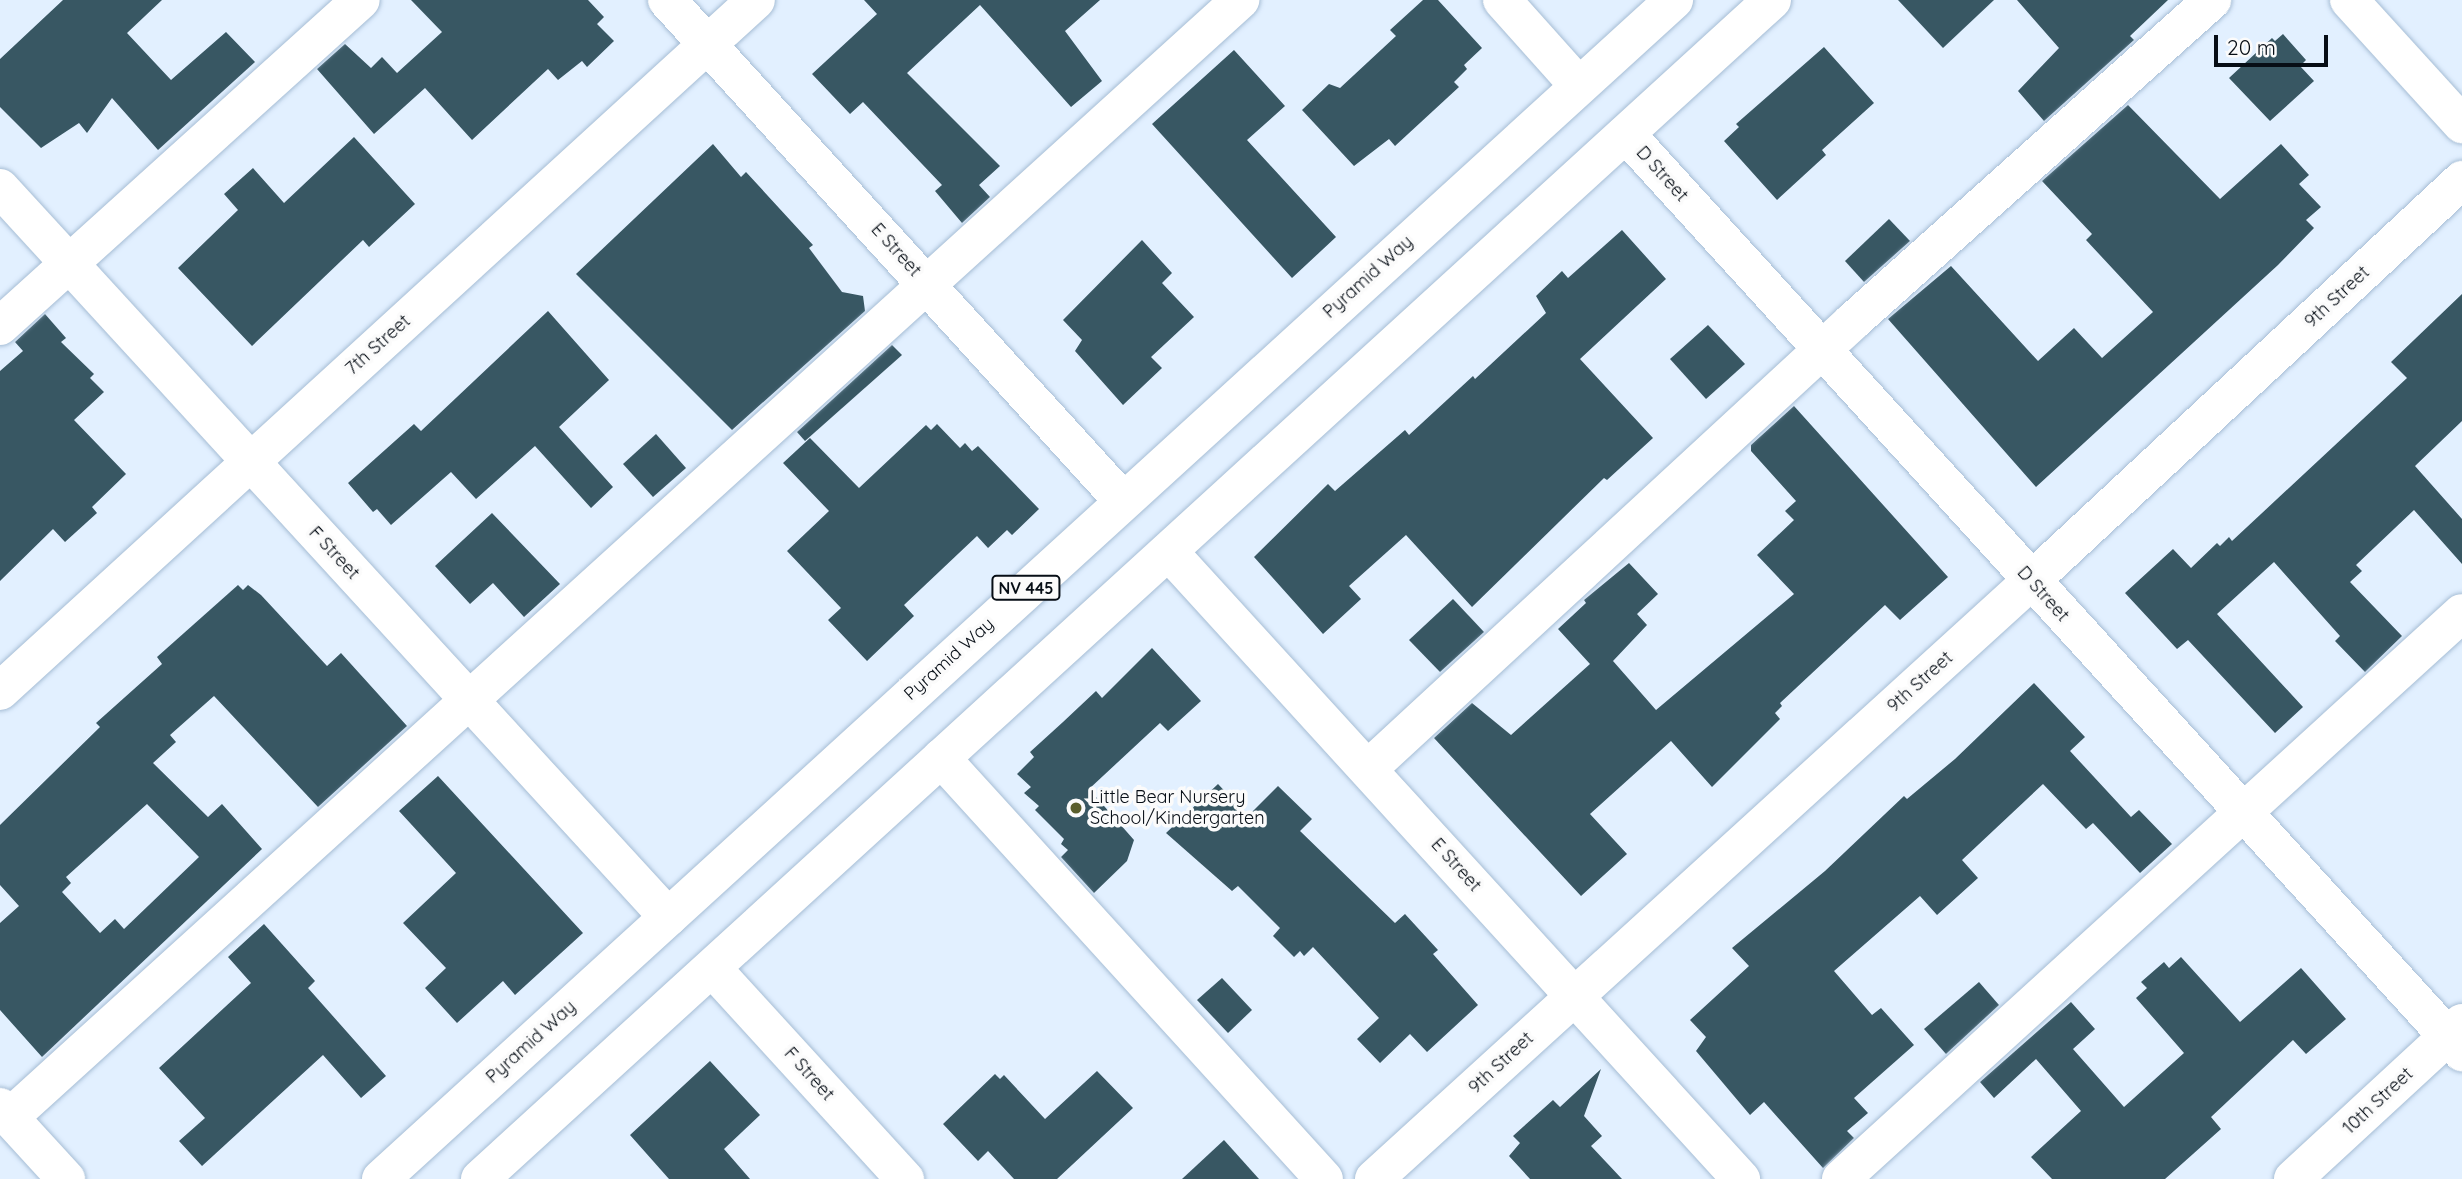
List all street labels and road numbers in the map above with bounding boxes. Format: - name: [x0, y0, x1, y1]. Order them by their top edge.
- street label: D Street: [1632, 142, 1692, 206]
- street label: E Street: [866, 219, 926, 281]
- street label: Pyramid Way: [1319, 231, 1417, 323]
- street label: 9th Street: [2300, 262, 2374, 332]
- street label: 7th Street: [341, 310, 415, 380]
- street label: F Street: [304, 522, 364, 584]
- street label: D Street: [2013, 562, 2073, 626]
- road number: NV 445: [991, 576, 1061, 600]
- street label: Pyramid Way: [900, 613, 998, 705]
- street label: 9th Street: [1883, 647, 1957, 717]
- street label: E Street: [1426, 834, 1486, 896]
- street label: Pyramid Way: [482, 996, 580, 1088]
- street label: 9th Street: [1464, 1028, 1538, 1098]
- street label: F Street: [779, 1043, 839, 1105]
- street label: 10th Street: [2339, 1063, 2417, 1139]

